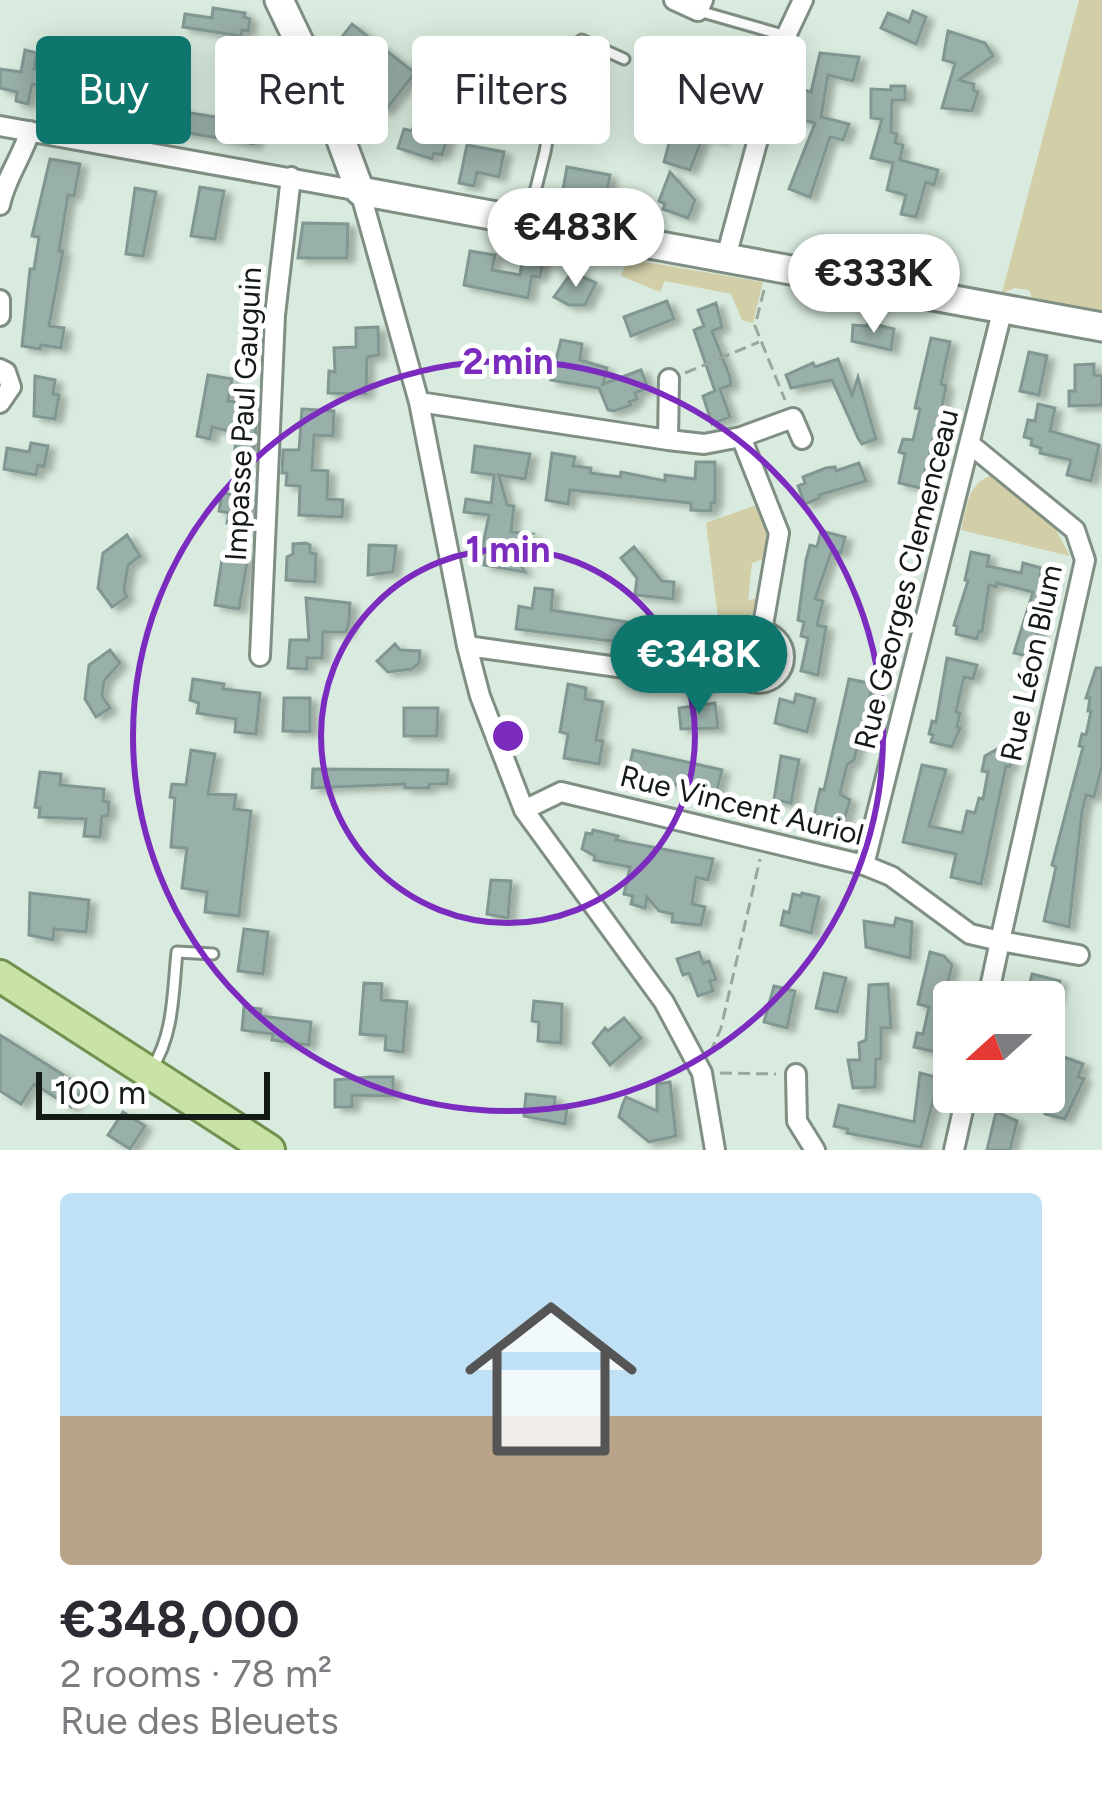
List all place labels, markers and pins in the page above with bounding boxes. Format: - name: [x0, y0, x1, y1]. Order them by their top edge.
- pin: €483K: [492, 188, 660, 290]
- pin: €333K: [790, 234, 958, 336]
- pin: €348K: [615, 615, 783, 717]
- centre of rings: [487, 715, 529, 757]

